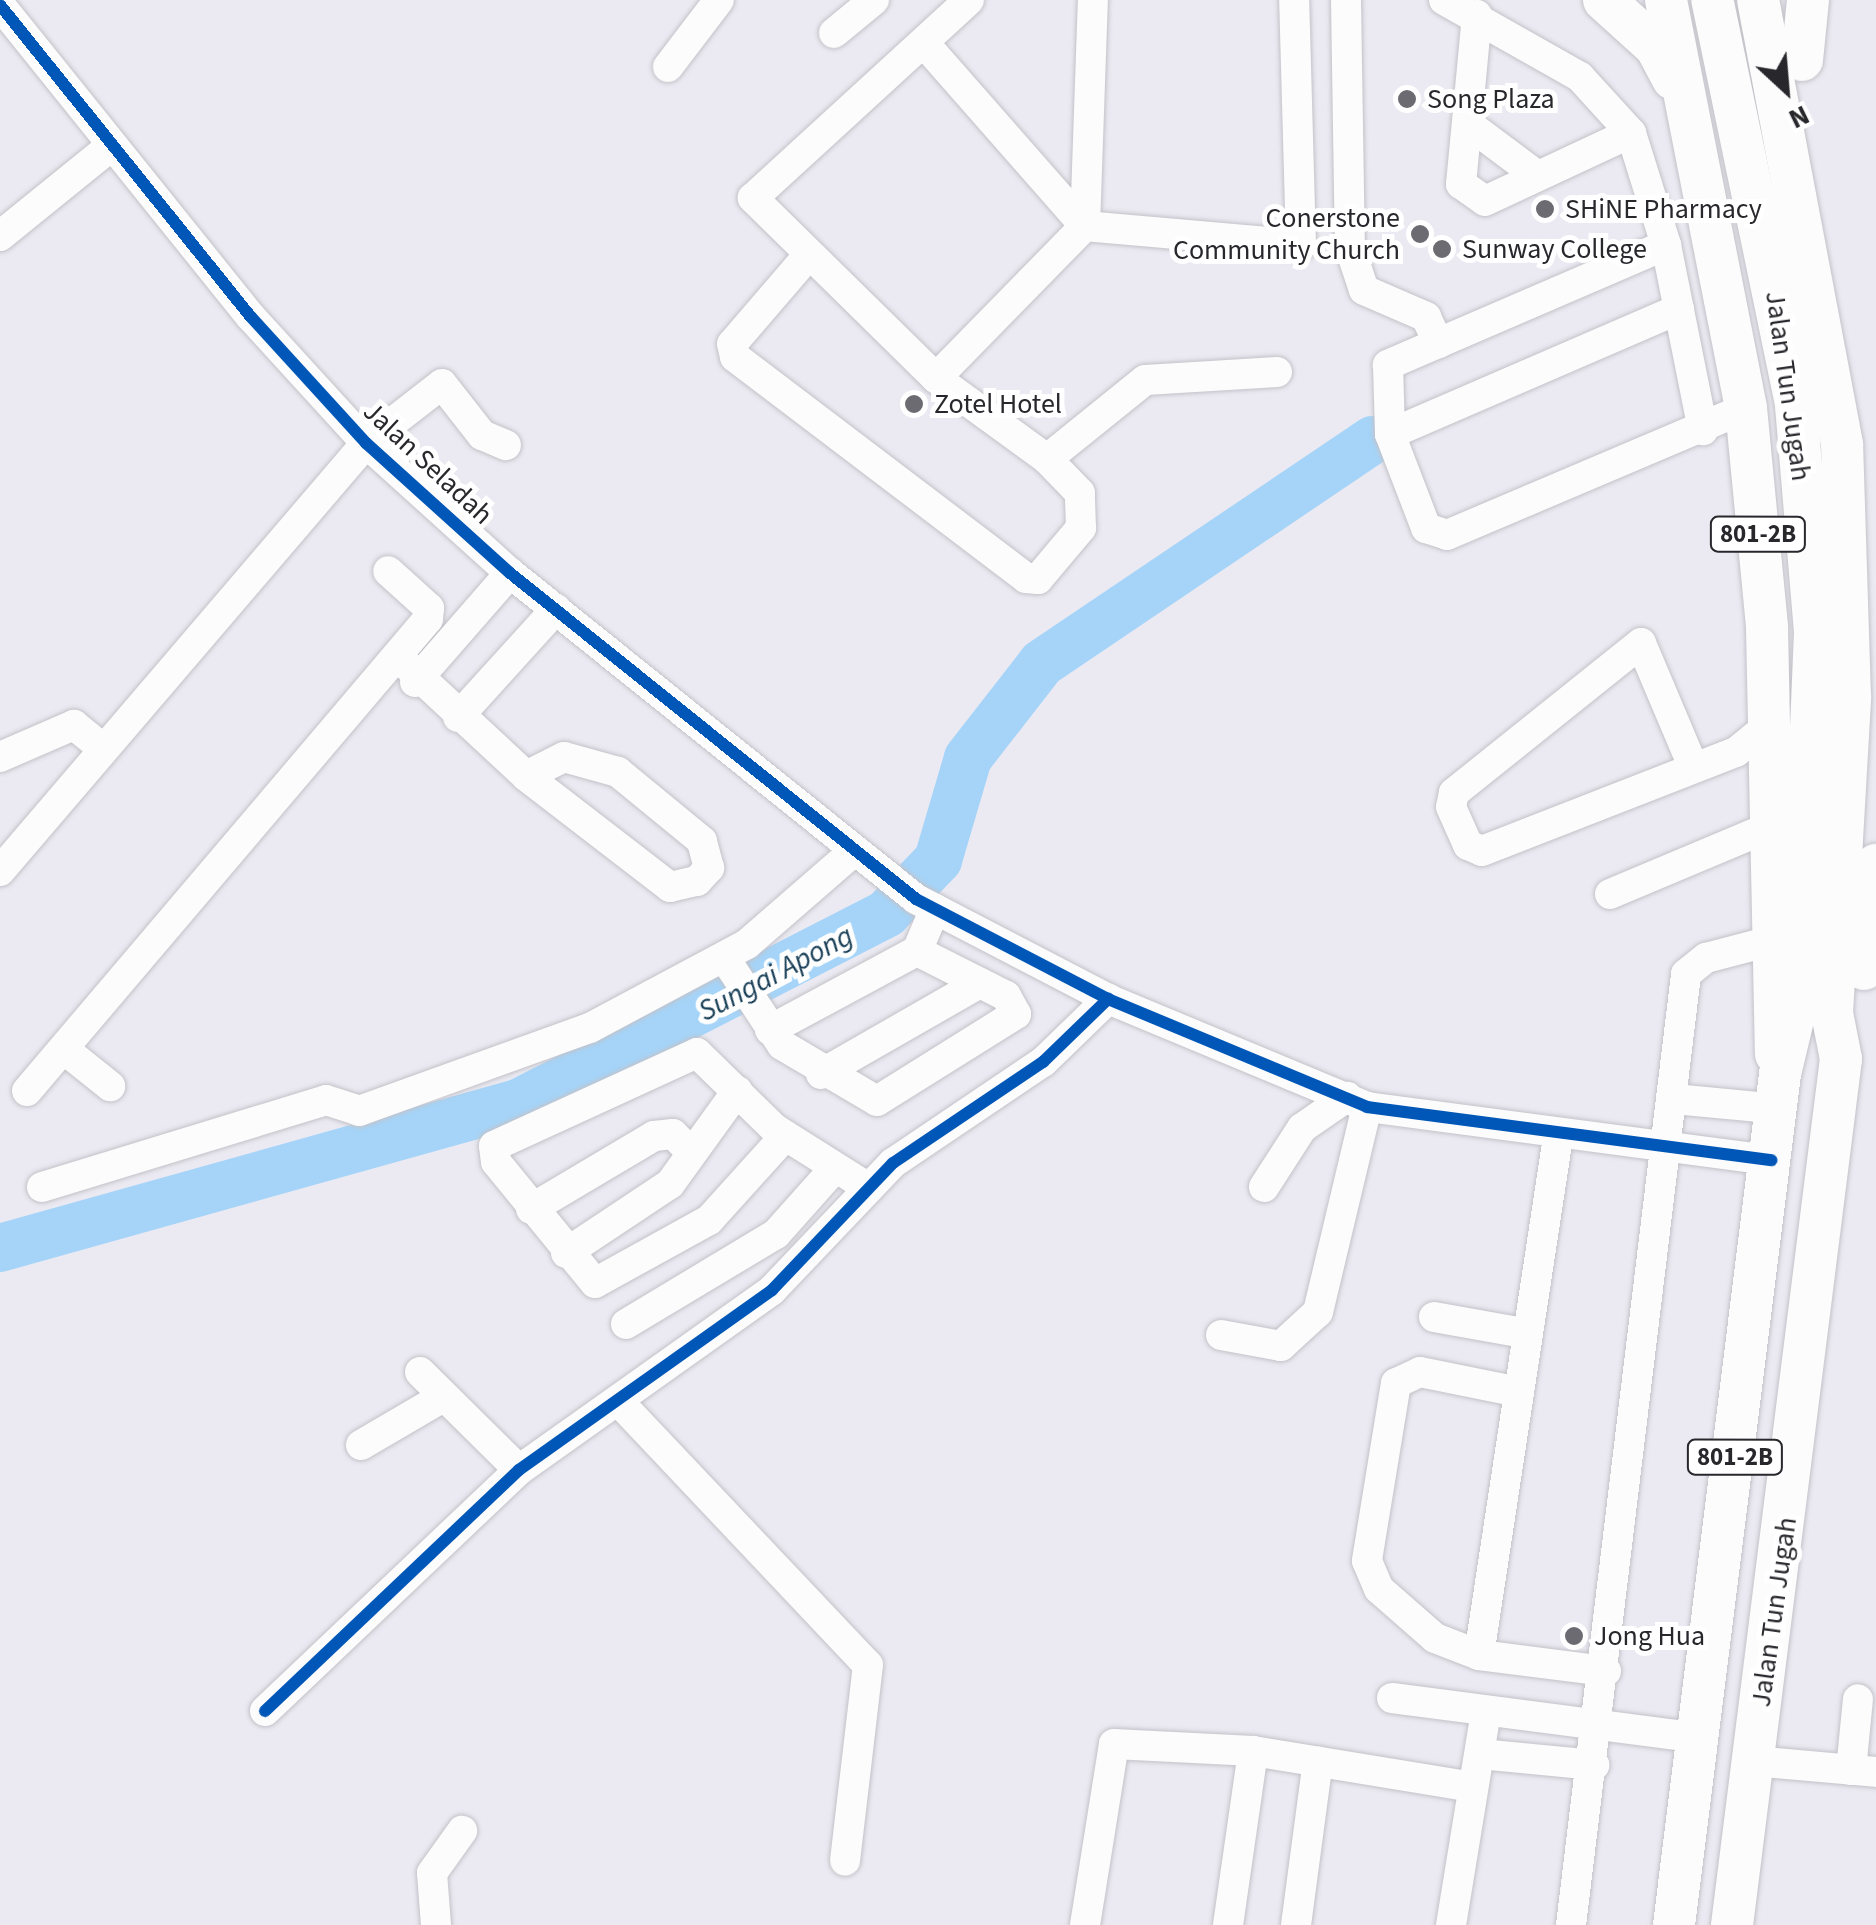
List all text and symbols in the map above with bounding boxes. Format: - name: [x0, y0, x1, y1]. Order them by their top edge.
- north arrow: [1736, 40, 1836, 140]
- place label: Song Plaza: [1427, 82, 1555, 116]
- marker: Song Plaza: [1396, 88, 1418, 110]
- text: N: [1782, 95, 1816, 139]
- place label: SHiNE Pharmacy: [1565, 192, 1762, 226]
- marker: SHiNE Pharmacy: [1534, 198, 1556, 220]
- place label: Conerstone Community Church: [1173, 201, 1400, 267]
- marker: Conerstone Community Church: [1409, 223, 1431, 245]
- place label: Sunway College: [1462, 232, 1647, 266]
- marker: Sunway College: [1431, 238, 1453, 260]
- street label: Jalan Tun Jugah: [1758, 289, 1818, 483]
- place label: Zotel Hotel: [934, 387, 1062, 421]
- marker: Zotel Hotel: [903, 393, 925, 415]
- street label: Jalan Seladah: [356, 395, 500, 531]
- road number: 801-2B: [1708, 514, 1808, 554]
- water label: Sungai Apong: [692, 918, 860, 1030]
- road number: 801-2B: [1685, 1437, 1785, 1477]
- street label: Jalan Tun Jugah: [1744, 1515, 1804, 1709]
- place label: Jong Hua: [1594, 1619, 1705, 1653]
- marker: Jong Hua: [1563, 1625, 1585, 1647]

